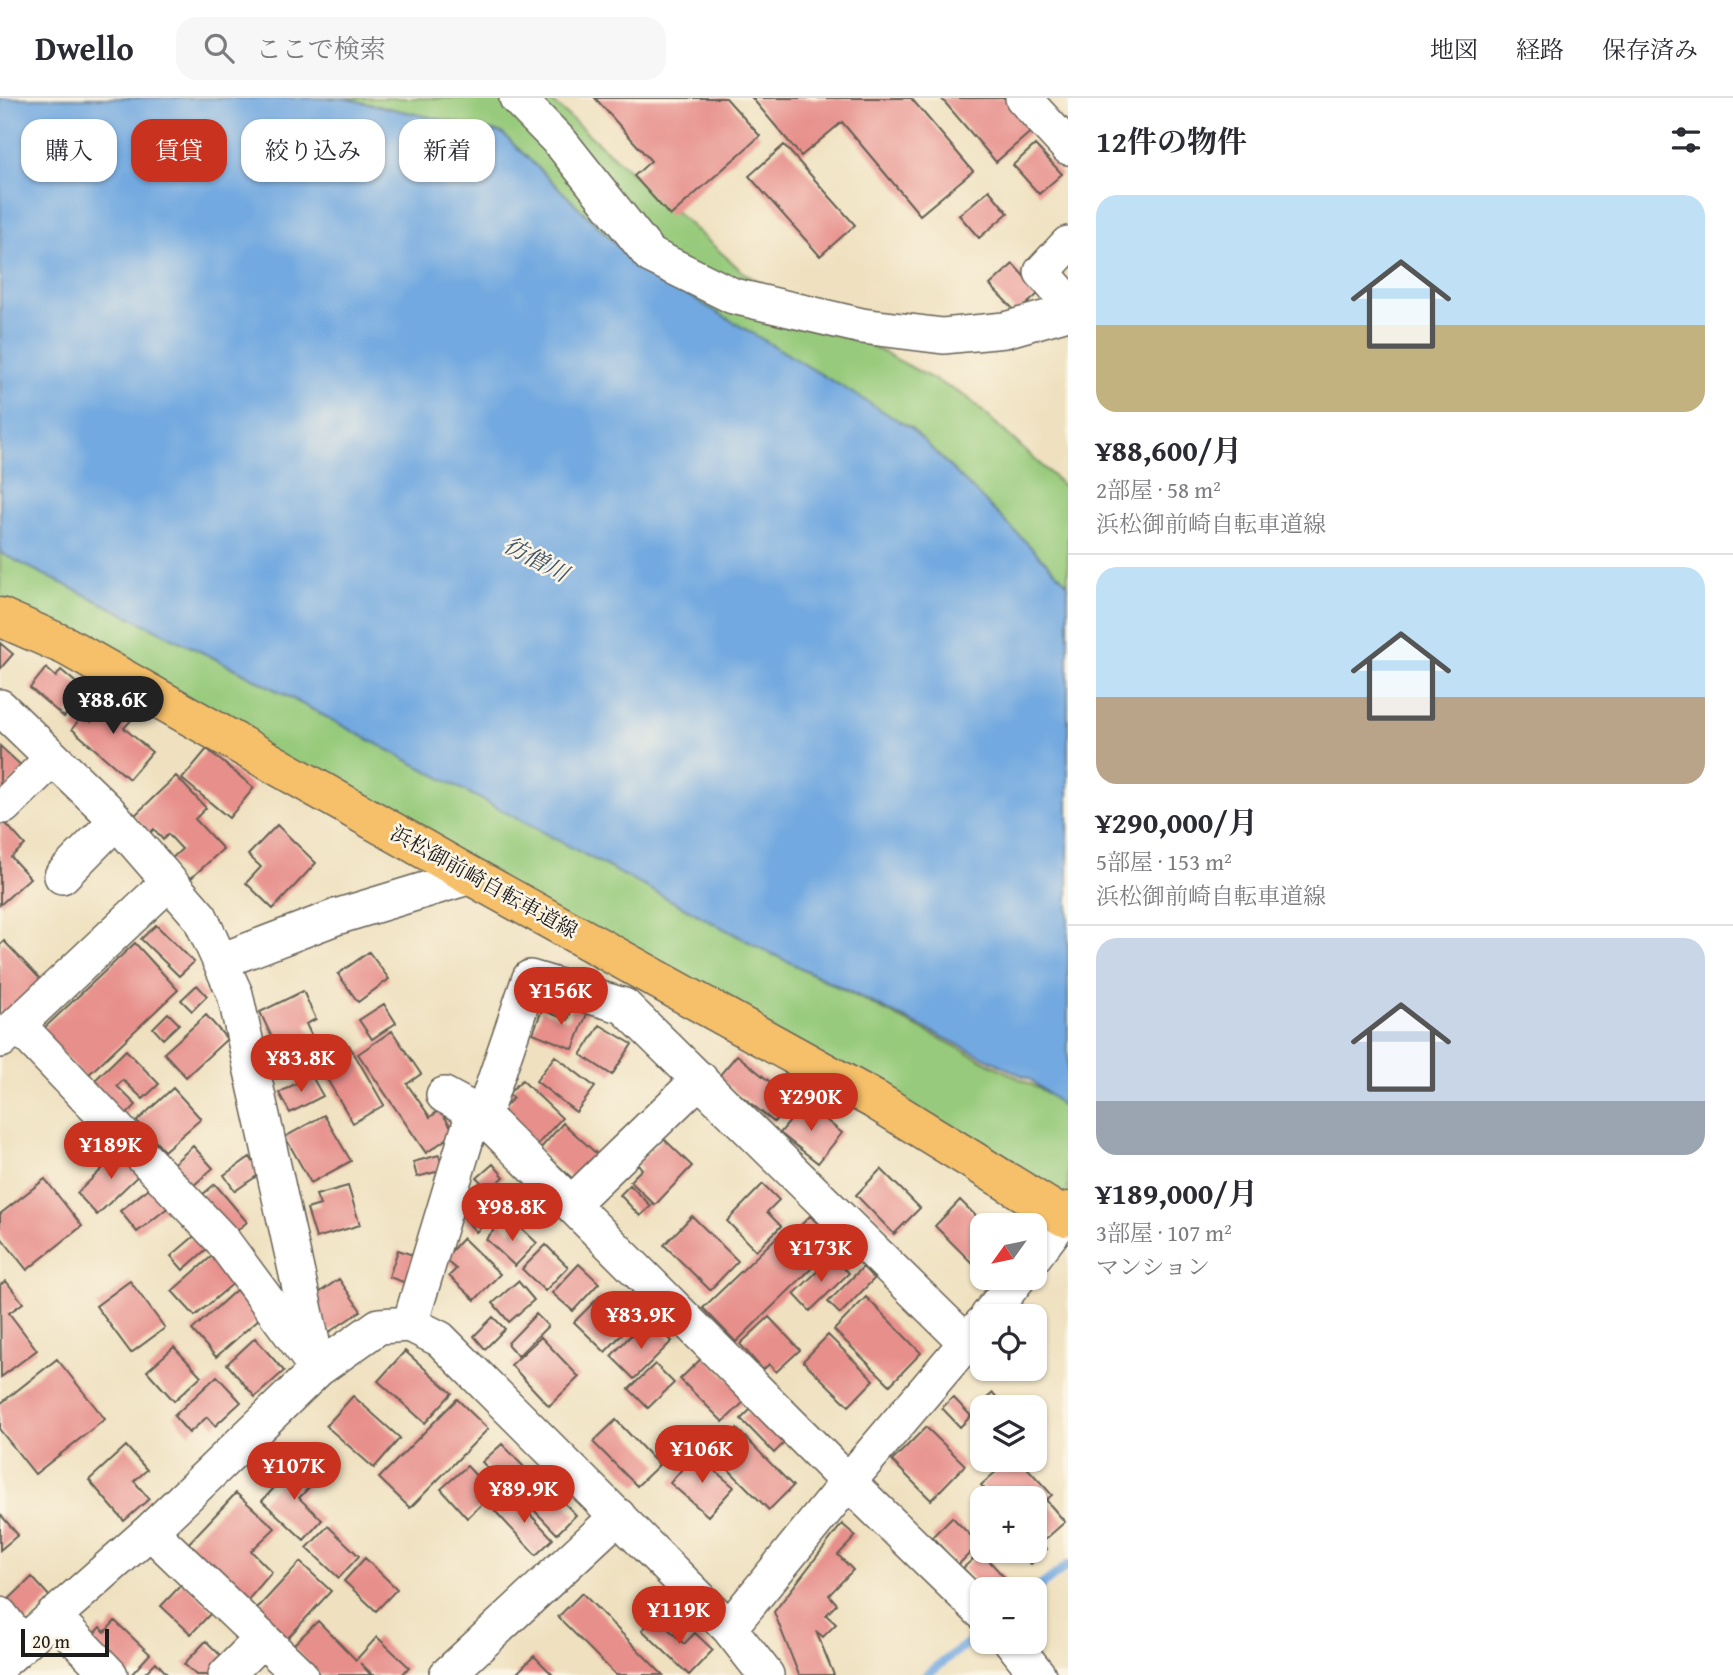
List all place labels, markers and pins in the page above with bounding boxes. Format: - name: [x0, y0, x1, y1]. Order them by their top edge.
- pin: ¥88.6K: [56, 676, 170, 736]
- pin: ¥156K: [512, 968, 610, 1027]
- pin: ¥83.8K: [244, 1034, 358, 1094]
- pin: ¥290K: [762, 1074, 860, 1133]
- pin: ¥189K: [62, 1122, 160, 1181]
- pin: ¥98.8K: [455, 1184, 569, 1243]
- pin: ¥173K: [772, 1224, 870, 1284]
- pin: ¥83.9K: [584, 1292, 698, 1351]
- pin: ¥106K: [653, 1426, 751, 1485]
- pin: ¥107K: [245, 1442, 343, 1502]
- pin: ¥89.9K: [467, 1466, 581, 1525]
- pin: ¥119K: [630, 1586, 728, 1646]

